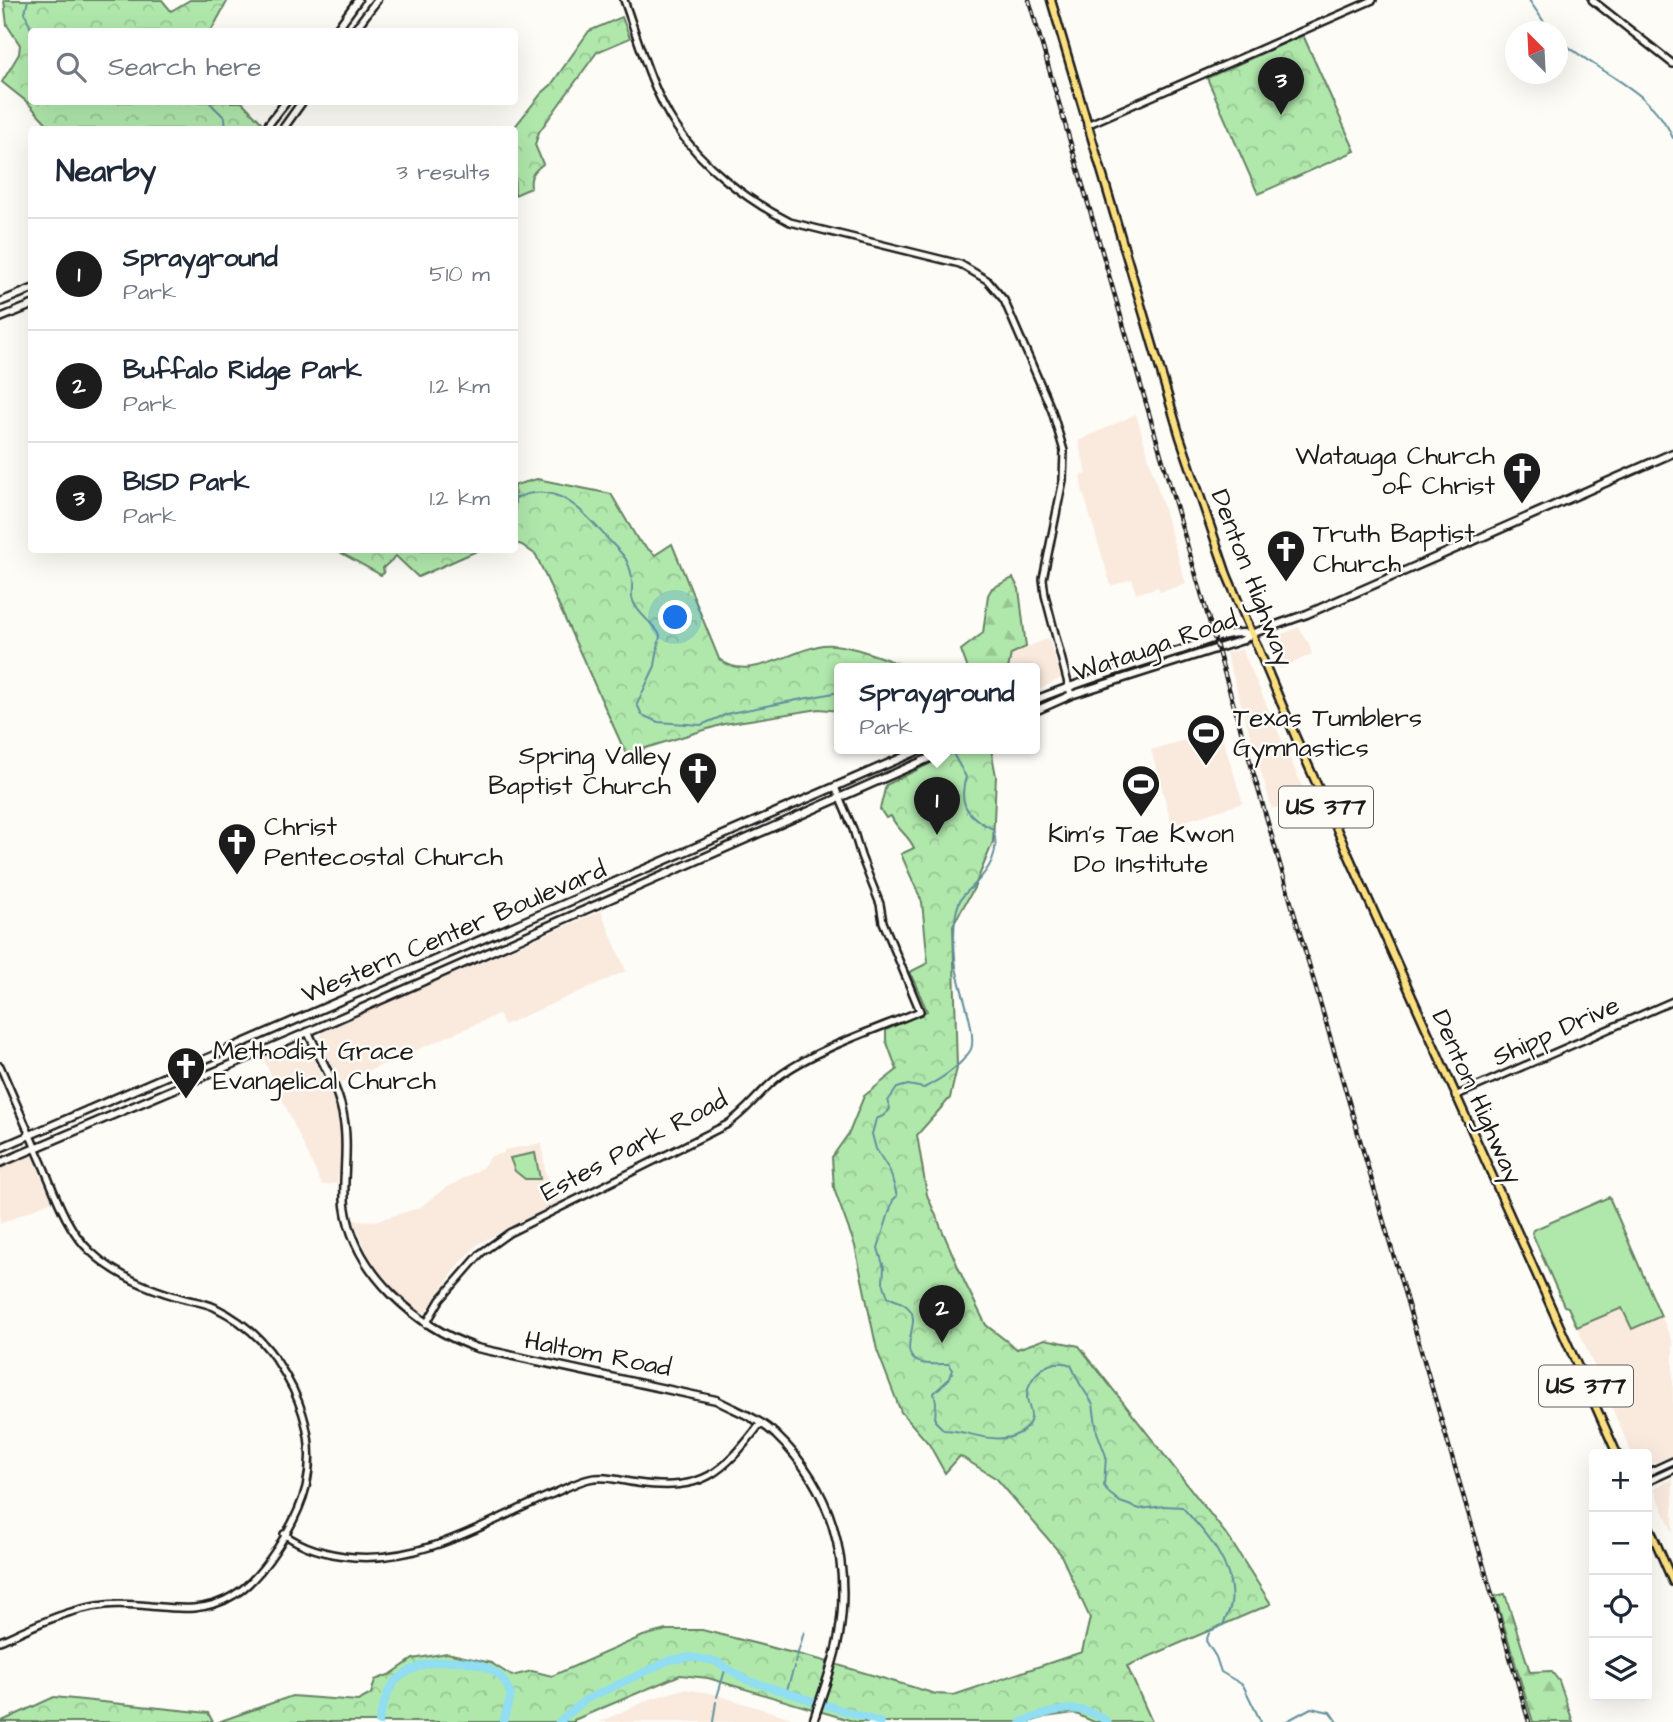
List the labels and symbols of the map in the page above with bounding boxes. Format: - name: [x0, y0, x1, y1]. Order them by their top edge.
- north arrow: [1505, 21, 1568, 84]
- pin: 3: [1258, 57, 1304, 115]
- place label: Watauga Church of Christ: [1295, 438, 1495, 504]
- church icon: Watauga Church of Christ: [1501, 450, 1543, 505]
- street label: Denton Highway: [1200, 484, 1302, 672]
- place label: Truth Baptist Church: [1313, 516, 1475, 582]
- church icon: Truth Baptist Church: [1265, 528, 1307, 583]
- your location: [658, 600, 692, 634]
- street label: Watauga Road: [1068, 601, 1243, 693]
- place label: Texas Tumblers Gymnastics: [1233, 700, 1422, 768]
- sports icon: Texas Tumblers Gymnastics: [1185, 712, 1227, 767]
- place label: Spring Valley Baptist Church: [488, 738, 671, 804]
- church icon: Spring Valley Baptist Church: [677, 750, 719, 805]
- sports icon: Kim's Tae Kwon Do Institute: [1120, 763, 1162, 818]
- pin: 1: [914, 777, 960, 835]
- road number: US 377: [1279, 786, 1373, 828]
- place label: Christ Pentecostal Church: [264, 809, 503, 875]
- place label: Kim's Tae Kwon Do Institute: [1048, 816, 1234, 882]
- church icon: Christ Pentecostal Church: [216, 821, 258, 876]
- street label: Western Center Boulevard: [296, 851, 612, 1013]
- street label: Shipp Drive: [1487, 987, 1625, 1075]
- street label: Denton Highway: [1421, 1004, 1531, 1191]
- place label: Methodist Grace Evangelical Church: [213, 1033, 436, 1101]
- church icon: Methodist Grace Evangelical Church: [165, 1045, 207, 1100]
- street label: Estes Park Road: [534, 1082, 734, 1210]
- pin: 2: [919, 1285, 965, 1343]
- street label: Haltom Road: [522, 1322, 674, 1386]
- road number: US 377: [1539, 1366, 1633, 1406]

